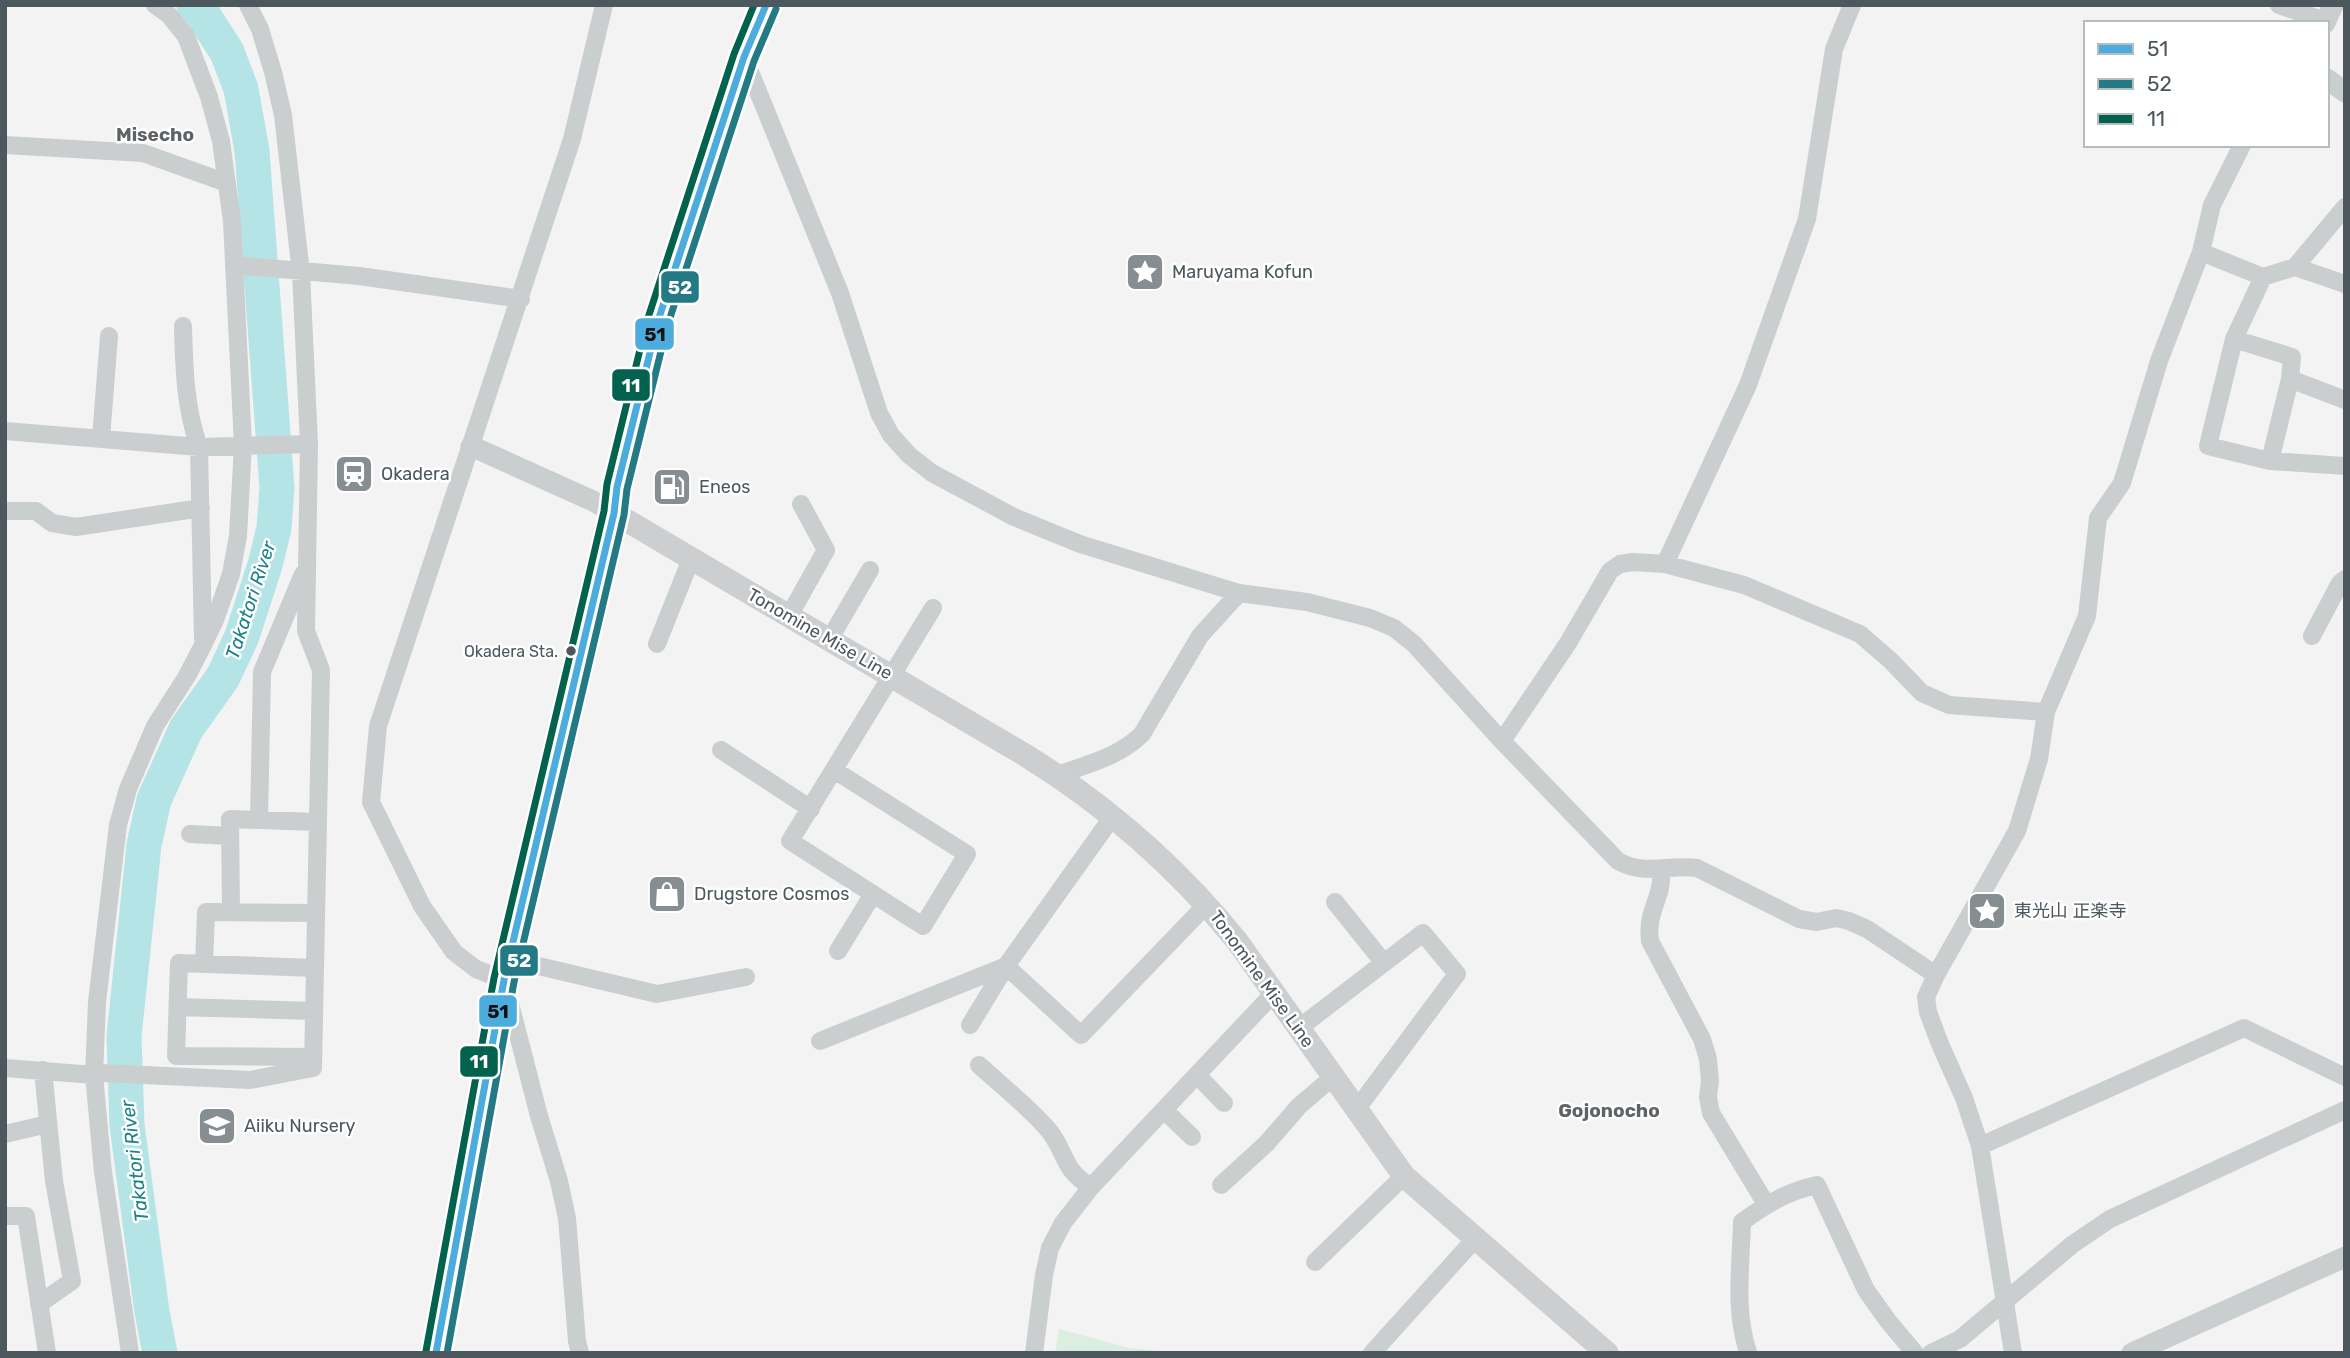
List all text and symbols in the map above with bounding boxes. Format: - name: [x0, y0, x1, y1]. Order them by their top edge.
- legend: [2084, 21, 2329, 147]
- text: 51: [2147, 36, 2168, 61]
- text: 52: [2147, 71, 2172, 96]
- text: 11: [2147, 106, 2165, 131]
- district label: Misecho: [116, 123, 194, 146]
- place icon: Maruyama Kofun: [1124, 251, 1166, 293]
- place label: Maruyama Kofun: [1172, 261, 1313, 283]
- line badge: 52: [660, 270, 700, 304]
- text: 52: [668, 276, 692, 299]
- line badge: 51: [634, 317, 675, 351]
- text: 51: [644, 323, 666, 346]
- line badge: 11: [611, 368, 651, 402]
- text: 11: [622, 374, 640, 397]
- station icon: Okadera: [333, 453, 375, 495]
- place label: Okadera: [381, 463, 450, 485]
- fuel station icon: Eneos: [651, 466, 693, 508]
- place label: Eneos: [699, 476, 750, 498]
- water label: Takatori River: [221, 537, 281, 662]
- street label: Tonomine Mise Line: [744, 584, 896, 684]
- place label: Okadera Sta.: [464, 642, 558, 661]
- marker: Okadera Sta.: [564, 644, 578, 658]
- shop icon: Drugstore Cosmos: [646, 873, 688, 915]
- place label: Drugstore Cosmos: [694, 883, 850, 905]
- place icon: 東光山 正楽寺: [1966, 890, 2008, 932]
- place label: 東光山 正楽寺: [2014, 900, 2126, 922]
- street label: Tonomine Mise Line: [1205, 906, 1319, 1052]
- line badge: 52: [499, 944, 539, 977]
- text: 52: [507, 949, 531, 972]
- line badge: 51: [478, 994, 518, 1028]
- text: 51: [487, 1000, 509, 1023]
- line badge: 11: [459, 1045, 499, 1078]
- text: 11: [470, 1050, 488, 1073]
- water label: Takatori River: [116, 1098, 153, 1223]
- district label: Gojonocho: [1558, 1099, 1660, 1122]
- school or university icon: Aiiku Nursery: [196, 1105, 238, 1147]
- place label: Aiiku Nursery: [244, 1115, 356, 1137]

